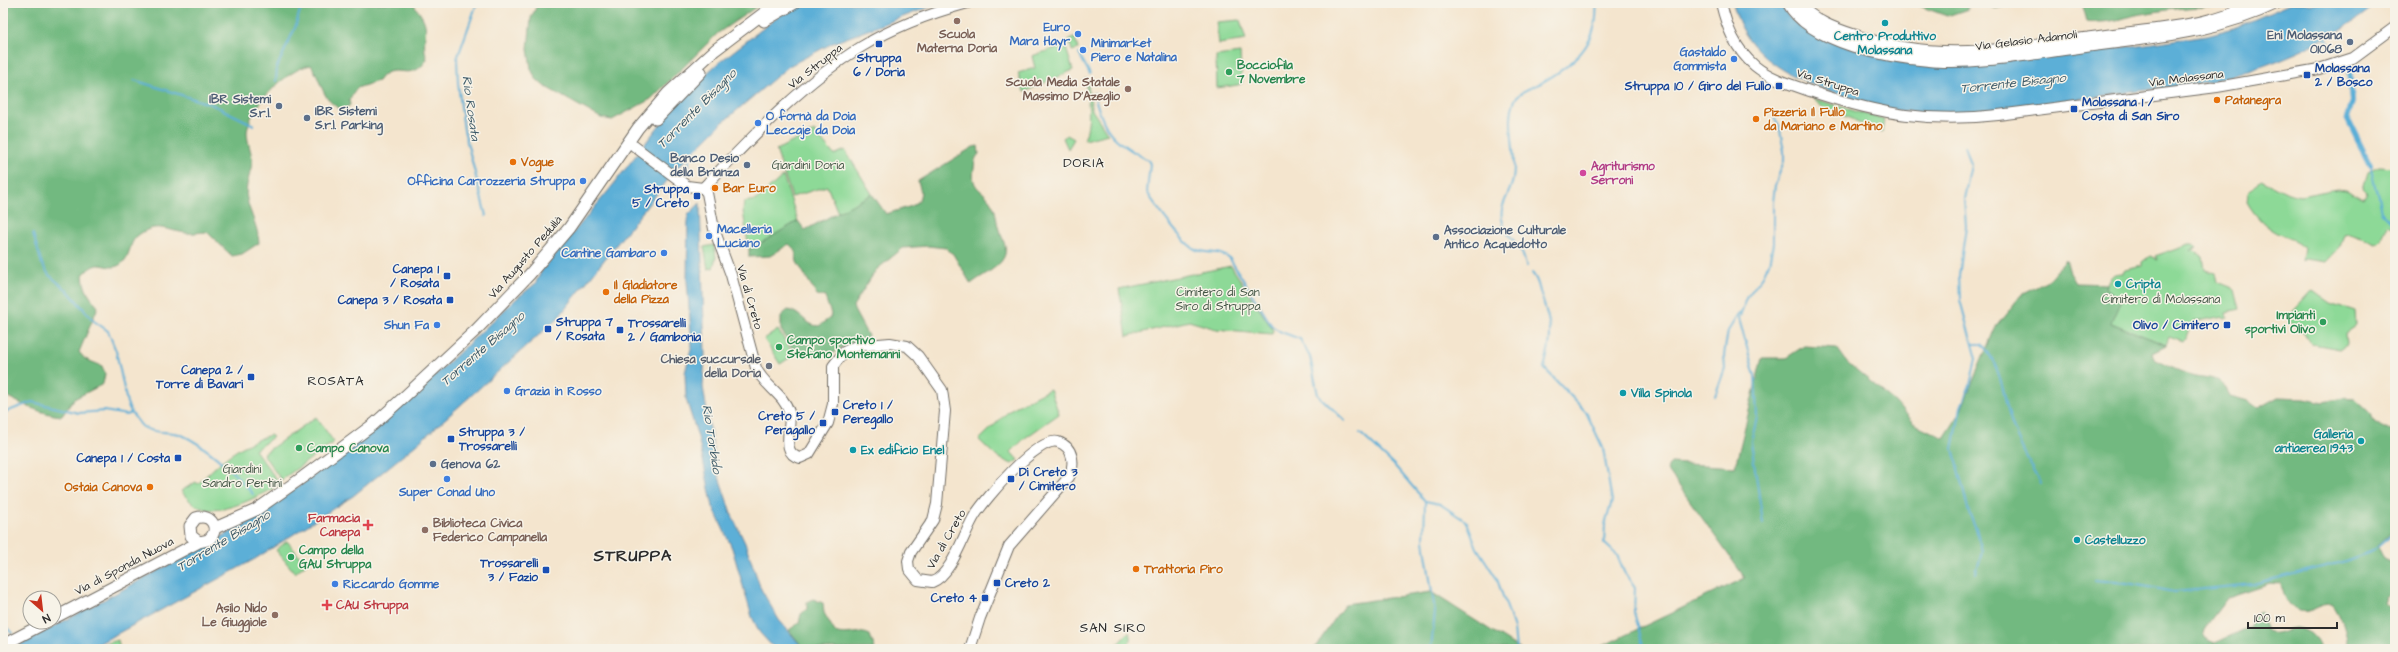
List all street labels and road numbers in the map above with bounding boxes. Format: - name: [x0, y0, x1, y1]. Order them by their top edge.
- street label: Via Gelasio Adamoli: [1974, 26, 2078, 55]
- street label: Via Struppa: [784, 40, 846, 93]
- street label: Via Struppa: [1794, 64, 1861, 101]
- street label: Via Molassana: [2148, 65, 2224, 92]
- street label: Via Augusto Pedullà: [485, 212, 567, 303]
- street label: Via di Creto: [732, 263, 767, 332]
- street label: Via di Creto: [923, 506, 970, 572]
- street label: Via di Sponda Nuova: [72, 533, 177, 600]

